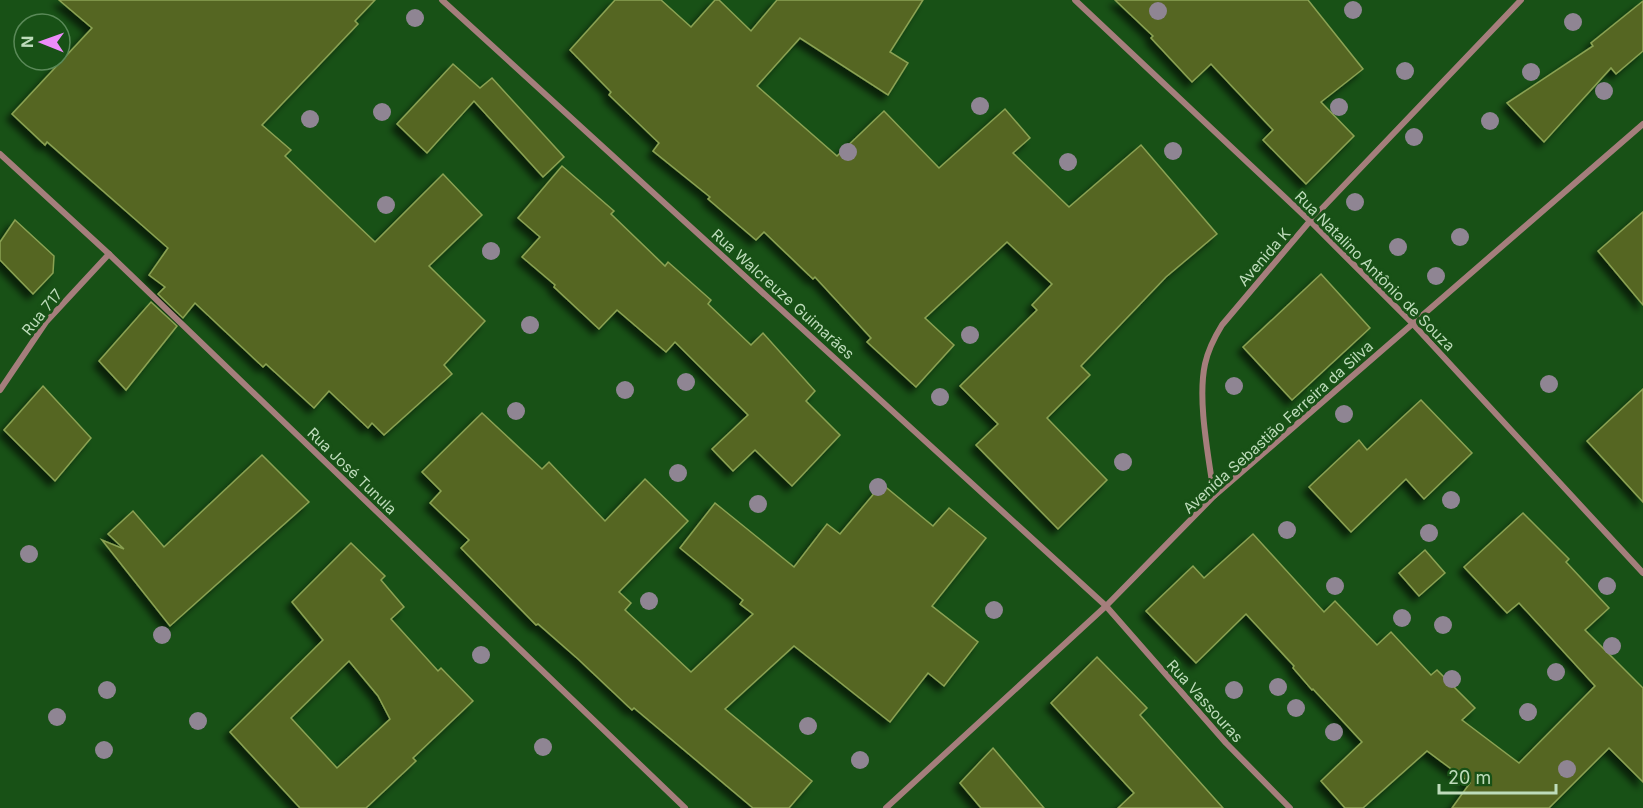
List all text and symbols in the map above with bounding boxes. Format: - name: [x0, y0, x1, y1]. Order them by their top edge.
- north arrow: [12, 12, 72, 72]
- text: N: [17, 35, 37, 48]
- street label: Rua Natalino Antônio de Souza: [1291, 187, 1459, 355]
- street label: Avenida K: [1234, 224, 1294, 290]
- street label: Rua Walcreuze Guimarães: [708, 225, 858, 363]
- street label: Rua 717: [18, 285, 66, 339]
- street label: Avenida Sebastião Ferreira da Silva: [1179, 337, 1377, 517]
- street label: Rua José Tunula: [303, 424, 401, 518]
- street label: Rua Vassouras: [1163, 656, 1247, 746]
- scale bar: [1439, 757, 1556, 795]
- text: 20 m: [1448, 767, 1491, 788]

